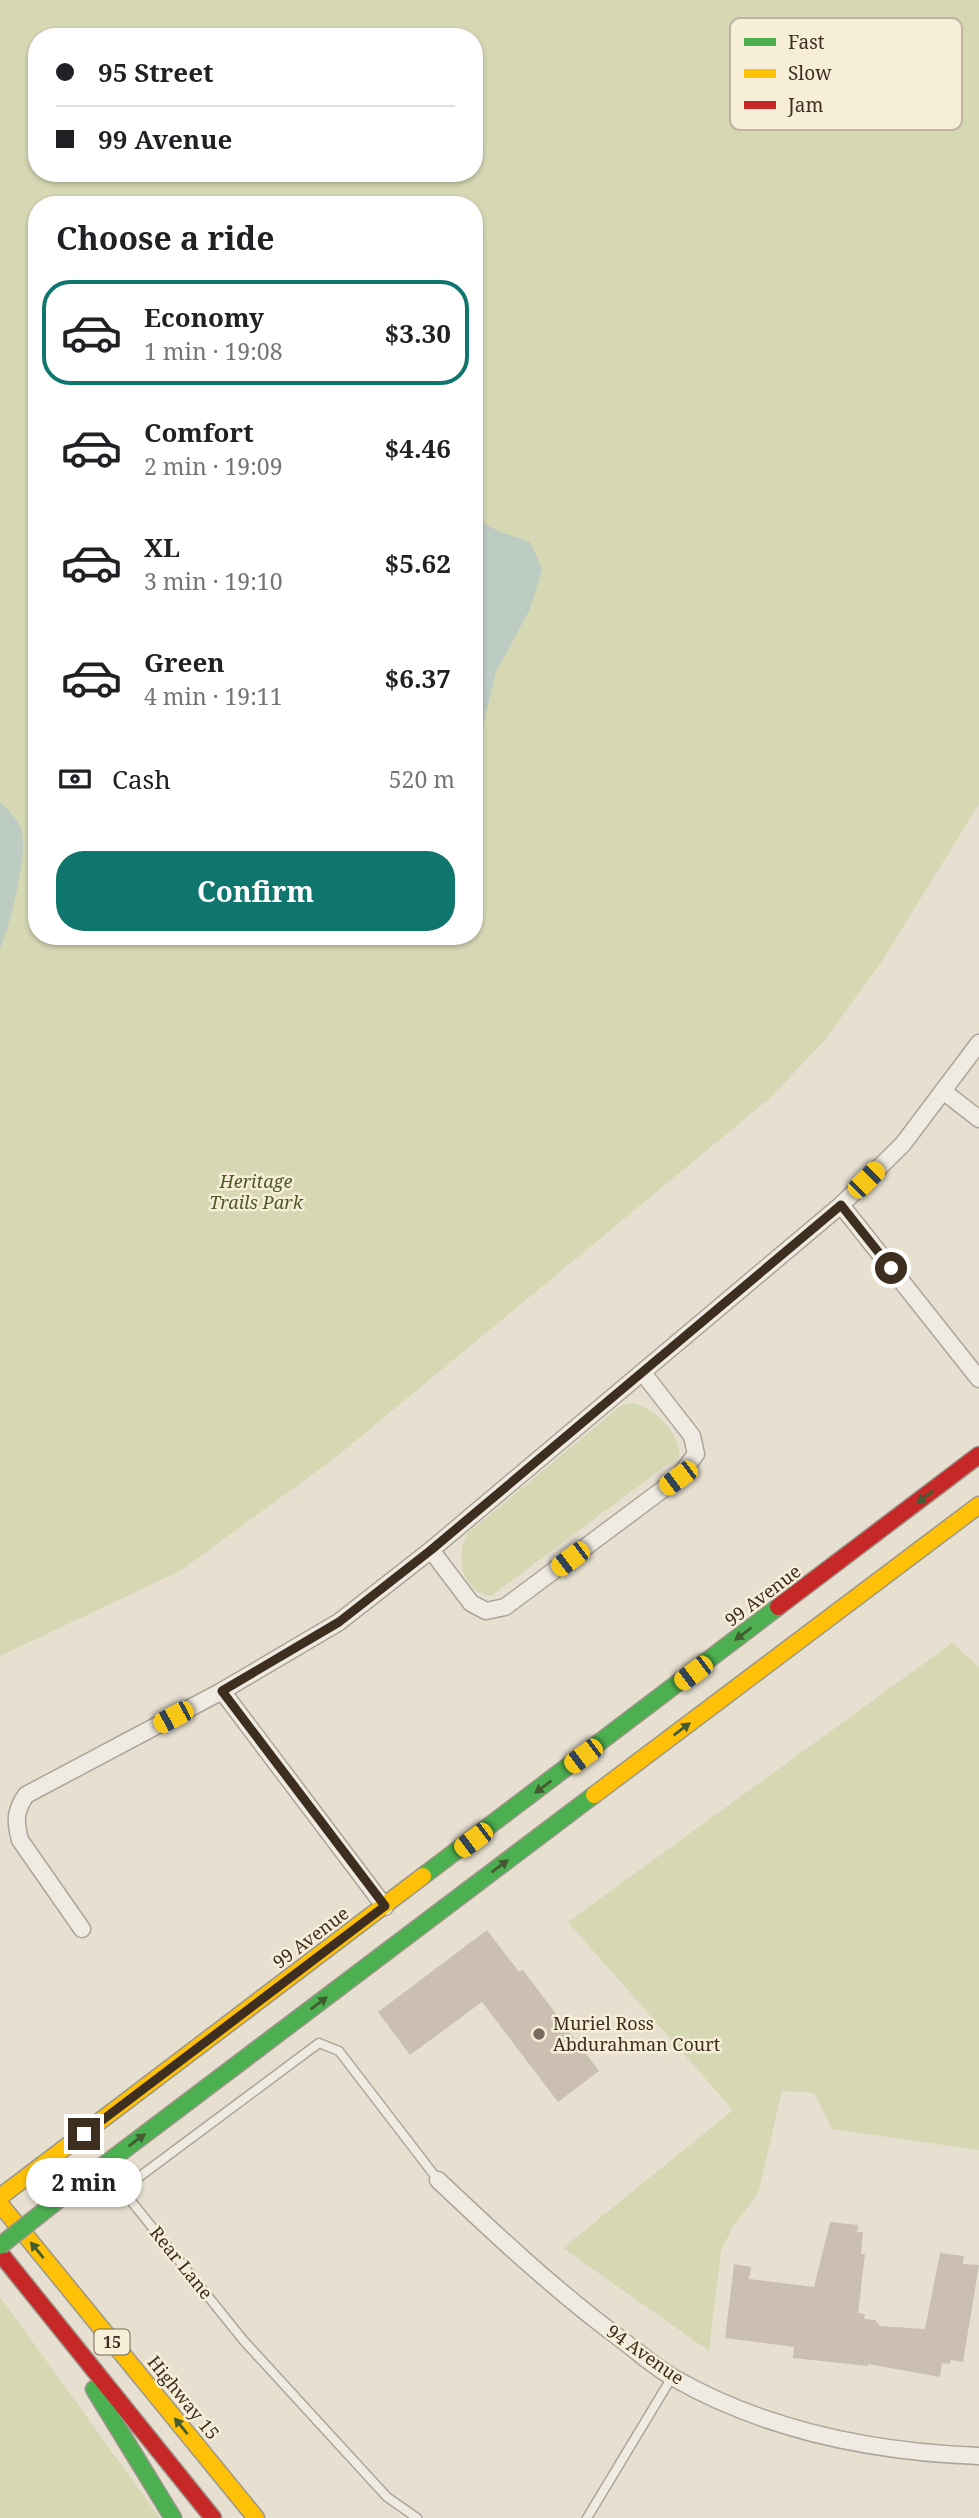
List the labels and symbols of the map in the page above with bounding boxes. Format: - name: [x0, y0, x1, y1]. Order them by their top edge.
- legend: [730, 18, 962, 130]
- text: Fast: [788, 29, 825, 55]
- text: Slow: [788, 60, 832, 86]
- text: Jam: [787, 92, 823, 118]
- car: [844, 1158, 889, 1202]
- park label: Heritage Trails Park: [209, 1169, 304, 1214]
- route start: [875, 1252, 907, 1284]
- car: [655, 1457, 702, 1499]
- one-way arrow: [916, 1489, 934, 1504]
- car: [547, 1538, 594, 1580]
- street label: 99 Avenue: [720, 1559, 805, 1632]
- one-way arrow: [735, 1627, 753, 1642]
- car: [670, 1652, 717, 1694]
- car: [150, 1698, 197, 1736]
- one-way arrow: [673, 1722, 691, 1736]
- car: [560, 1735, 607, 1777]
- one-way arrow: [534, 1779, 552, 1793]
- car: [450, 1819, 497, 1861]
- one-way arrow: [491, 1859, 509, 1873]
- street label: 99 Avenue: [268, 1901, 353, 1974]
- one-way arrow: [309, 1996, 328, 2010]
- place label: Muriel Ross Abdurahman Court: [553, 2011, 720, 2056]
- marker: Muriel Ross Abdurahman Court: [531, 2026, 547, 2042]
- route end: [68, 2118, 100, 2150]
- one-way arrow: [128, 2133, 146, 2147]
- callout: 2 min: [26, 2158, 142, 2208]
- street label: Rear Lane: [145, 2221, 219, 2304]
- one-way arrow: [30, 2241, 45, 2259]
- street label: 94 Avenue: [602, 2319, 689, 2390]
- road number: 15: [94, 2330, 130, 2354]
- street label: Highway 15: [143, 2350, 225, 2444]
- one-way arrow: [174, 2418, 189, 2436]

